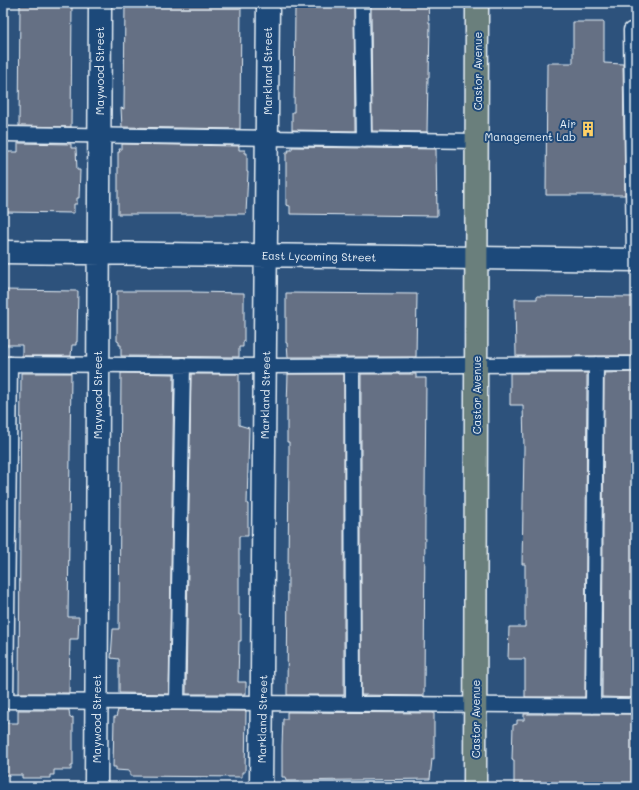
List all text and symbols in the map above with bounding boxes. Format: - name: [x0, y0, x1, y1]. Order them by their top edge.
- street label: Maywood Street: [92, 27, 107, 115]
- street label: Markland Street: [260, 27, 275, 115]
- street label: Castor Avenue: [470, 32, 485, 110]
- place label: Air Management Lab: [485, 116, 576, 144]
- building icon: Air Management Lab: [579, 120, 597, 138]
- street label: East Lycoming Street: [262, 248, 377, 265]
- street label: Maywood Street: [90, 351, 105, 439]
- street label: Markland Street: [257, 351, 273, 439]
- street label: Castor Avenue: [469, 356, 484, 434]
- street label: Maywood Street: [89, 675, 104, 763]
- street label: Markland Street: [254, 675, 270, 763]
- street label: Castor Avenue: [468, 680, 483, 758]

